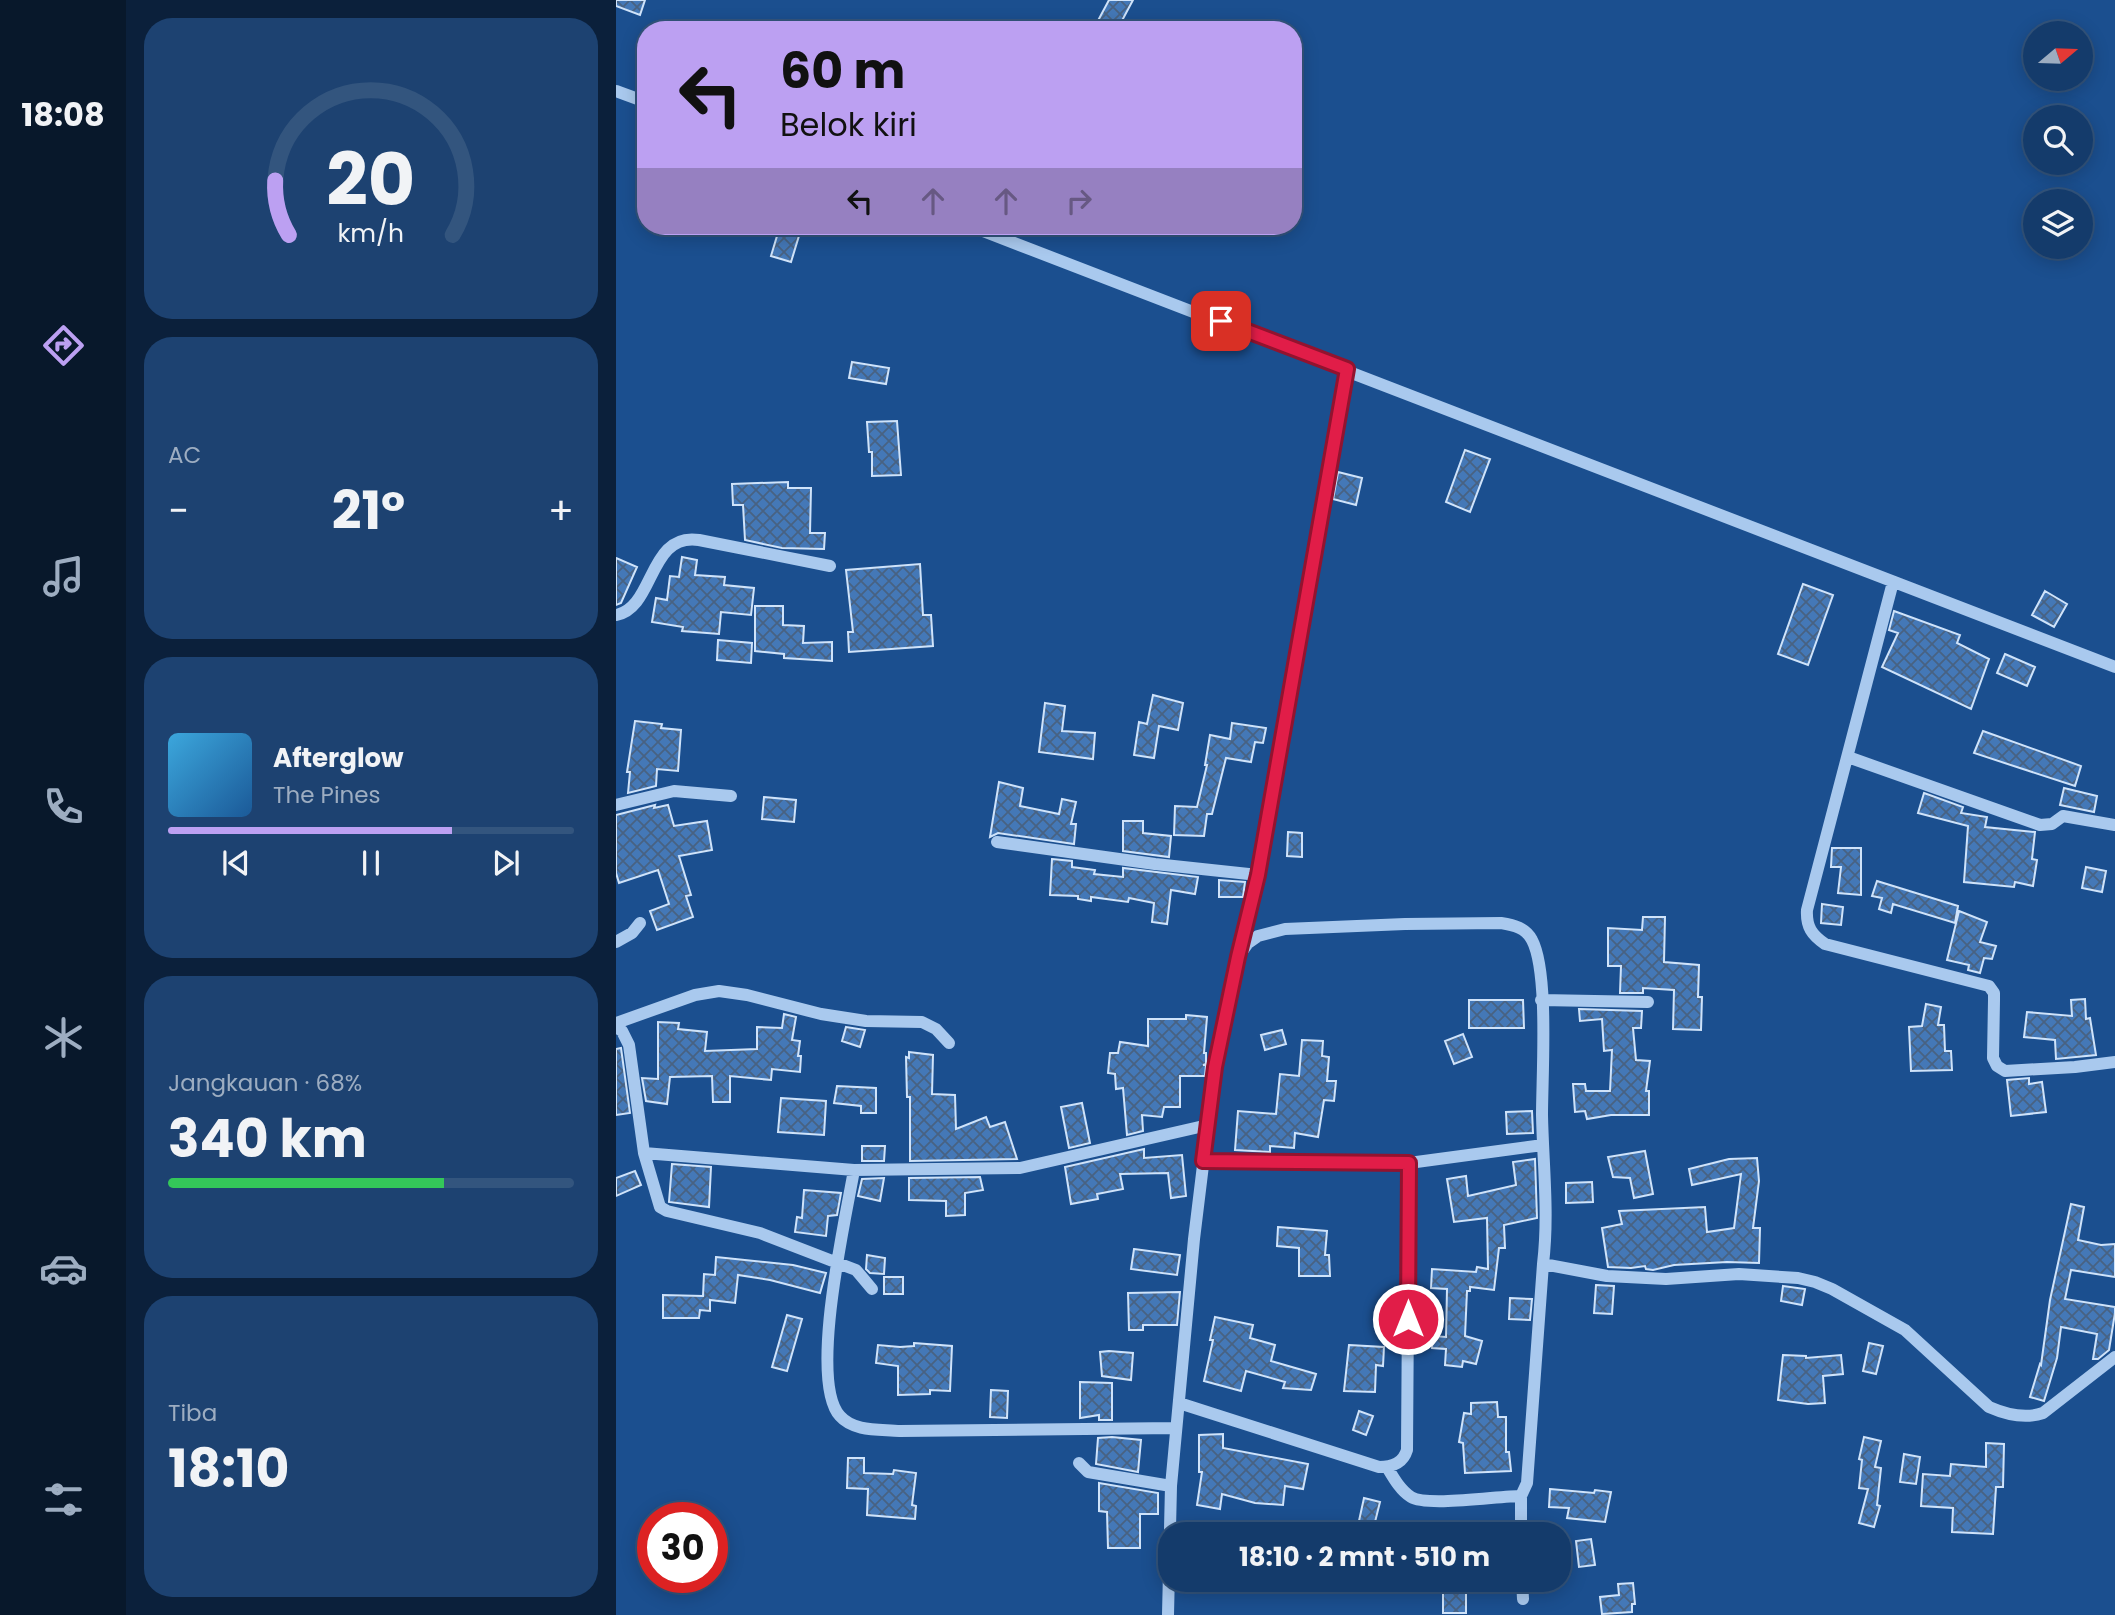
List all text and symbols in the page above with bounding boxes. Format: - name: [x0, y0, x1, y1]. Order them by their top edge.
- north arrow: [2023, 21, 2093, 91]
- map controls: [2023, 21, 2093, 259]
- text: 60 m: [780, 37, 905, 105]
- icon: left: [665, 49, 756, 140]
- text: 18:08: [21, 92, 105, 137]
- text: Belok kiri: [780, 102, 917, 147]
- button: search: [2023, 105, 2093, 175]
- text: 20: [326, 129, 416, 230]
- icon: left: [841, 182, 879, 220]
- icon: ahead: [914, 182, 952, 220]
- icon: ahead: [987, 182, 1025, 220]
- icon: right: [1060, 182, 1098, 220]
- button: layers: [2023, 189, 2093, 259]
- text: km/h: [338, 216, 404, 251]
- pin: [1191, 291, 1251, 351]
- icon: arrive: [1202, 302, 1240, 340]
- icon: directions: [39, 321, 88, 370]
- text: AC: [168, 439, 201, 471]
- text: 21°: [332, 474, 405, 547]
- text: −: [168, 484, 189, 537]
- text: +: [548, 484, 574, 537]
- icon: music: [39, 552, 88, 601]
- text: Afterglow: [273, 740, 404, 776]
- text: The Pines: [273, 779, 381, 811]
- icon: phone: [39, 782, 88, 831]
- icon: previous: [217, 844, 255, 882]
- icon: pause: [352, 844, 390, 882]
- icon: next: [487, 844, 525, 882]
- icon: climate: [39, 1013, 88, 1062]
- text: Jangkauan · 68%: [168, 1067, 362, 1099]
- text: 340 km: [168, 1102, 367, 1175]
- icon: car: [39, 1244, 88, 1293]
- position arrow: [1371, 1282, 1445, 1356]
- text: Tiba: [168, 1397, 217, 1429]
- text: 18:10: [168, 1432, 289, 1505]
- icon: filters: [39, 1475, 88, 1524]
- speed limit sign: 30: [637, 1502, 728, 1593]
- text: 18:10 · 2 mnt · 510 m: [1239, 1539, 1490, 1575]

